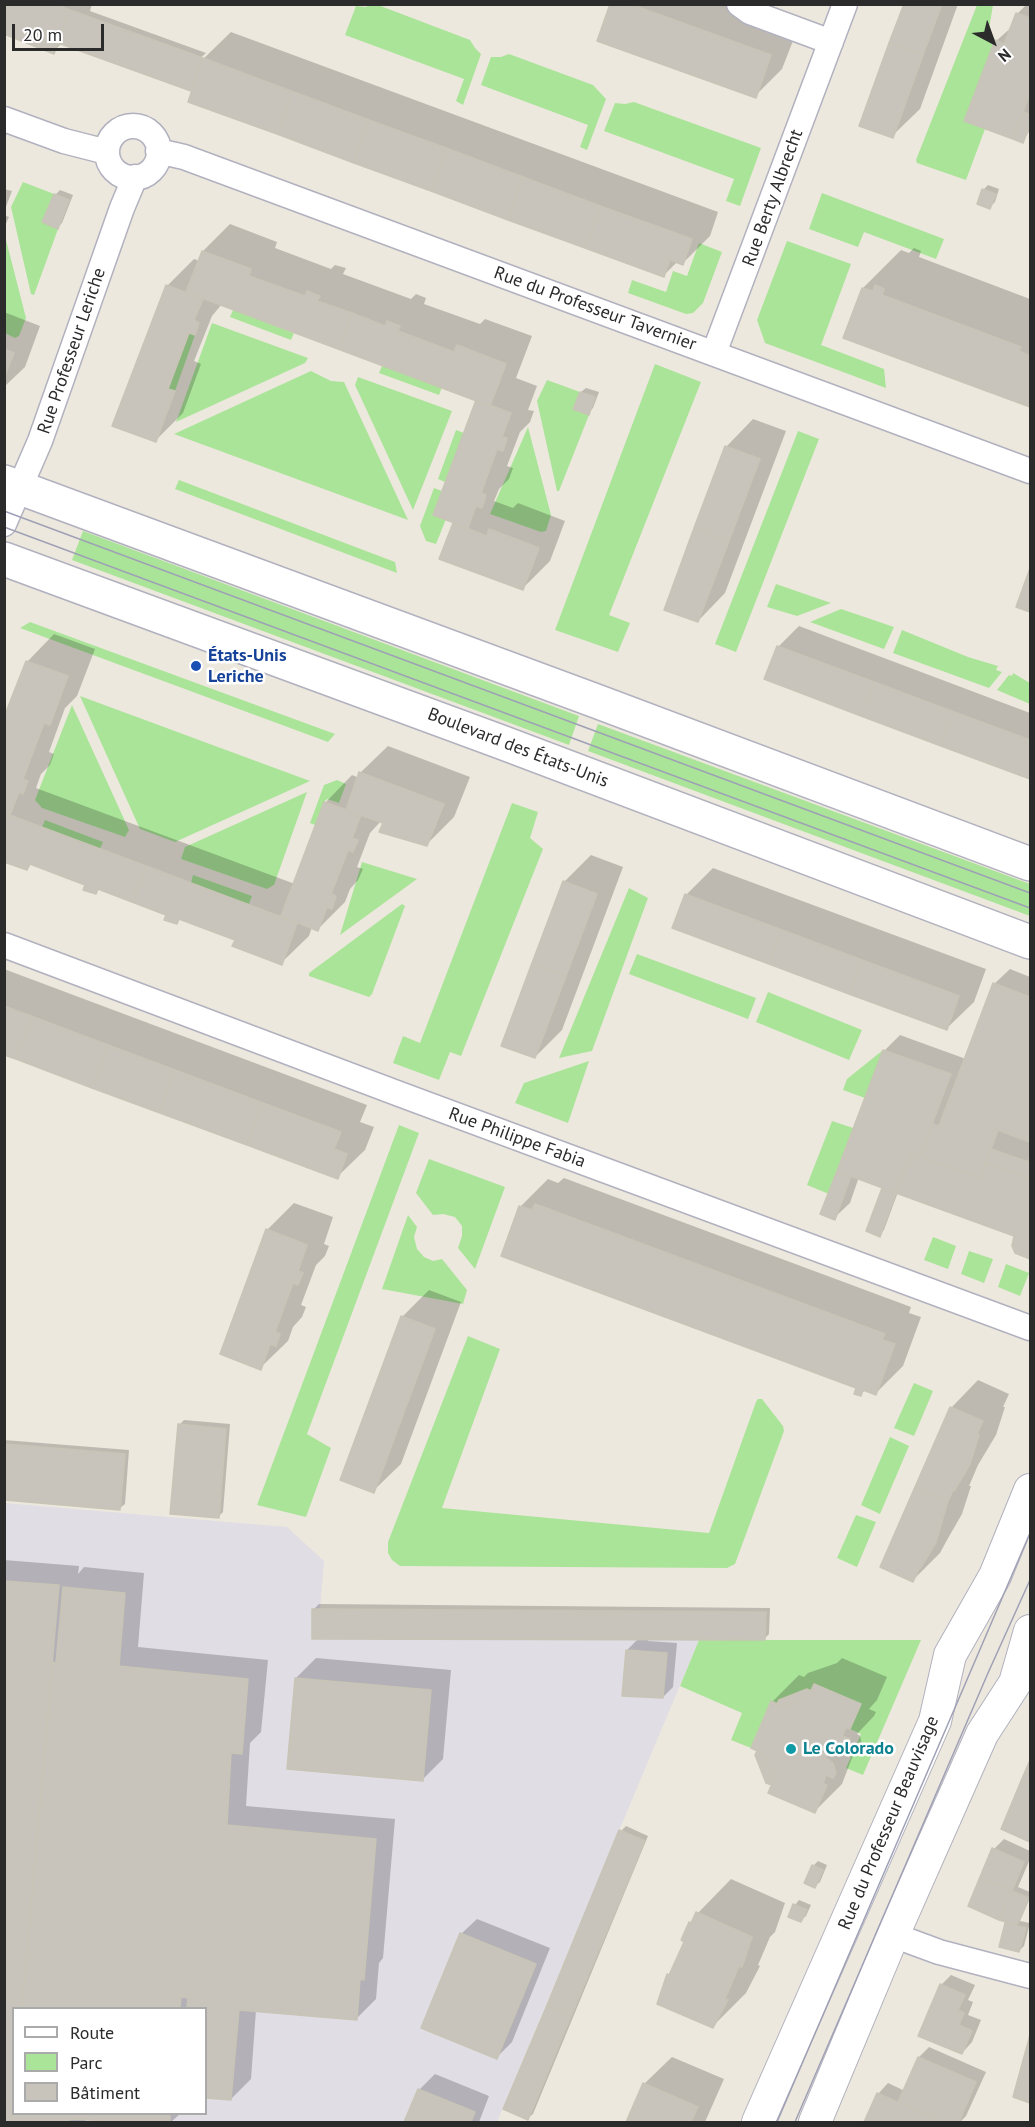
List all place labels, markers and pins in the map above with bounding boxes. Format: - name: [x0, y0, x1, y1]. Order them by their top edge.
- place label: États-Unis Leriche: [208, 645, 286, 688]
- marker: États-Unis Leriche: [189, 659, 203, 673]
- place label: Le Colorado: [803, 1738, 894, 1760]
- marker: Le Colorado: [784, 1742, 798, 1756]

